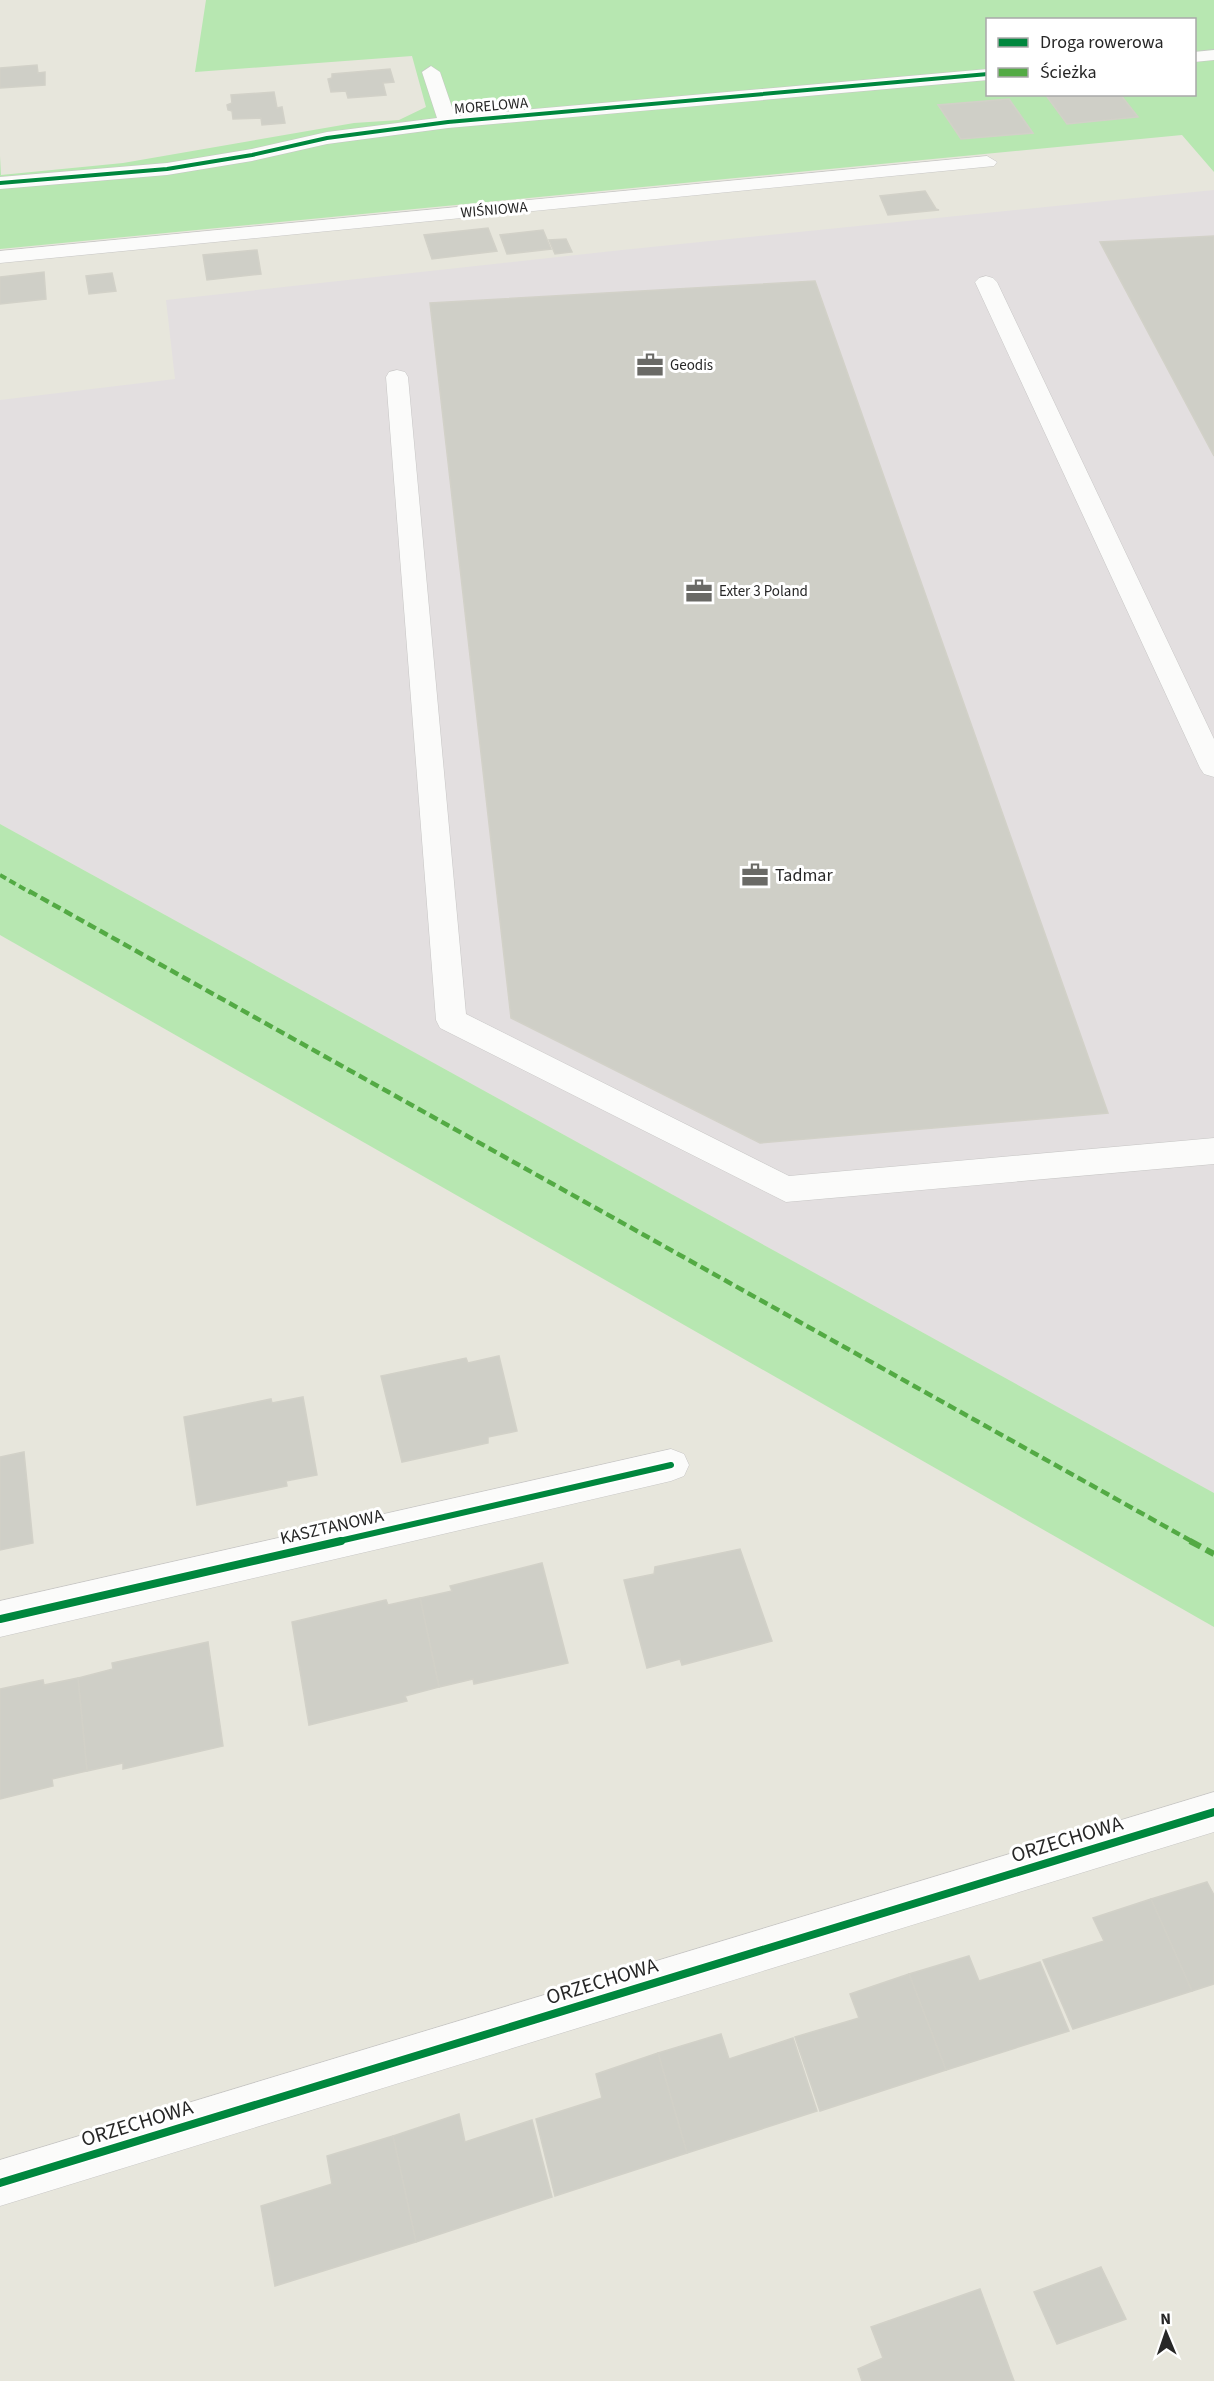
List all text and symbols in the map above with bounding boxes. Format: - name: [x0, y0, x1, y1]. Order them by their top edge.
- legend: [986, 18, 1196, 96]
- text: Droga rowerowa: [1040, 30, 1164, 55]
- text: Ścieżka: [1040, 60, 1097, 85]
- street label: MORELOWA: [453, 92, 530, 120]
- street label: WIŚNIOWA: [460, 197, 529, 223]
- office icon: Geodis: [635, 350, 665, 380]
- place label: Geodis: [670, 355, 713, 376]
- office icon: Exter 3 Poland: [684, 576, 714, 606]
- place label: Exter 3 Poland: [719, 581, 808, 602]
- office icon: Tadmar: [740, 860, 770, 890]
- place label: Tadmar: [775, 863, 833, 888]
- street label: KASZTANOWA: [278, 1503, 386, 1551]
- street label: ORZECHOWA: [1007, 1808, 1127, 1870]
- street label: ORZECHOWA: [542, 1950, 662, 2012]
- street label: ORZECHOWA: [77, 2092, 197, 2154]
- north arrow: [1136, 2303, 1196, 2363]
- text: N: [1160, 2308, 1171, 2330]

